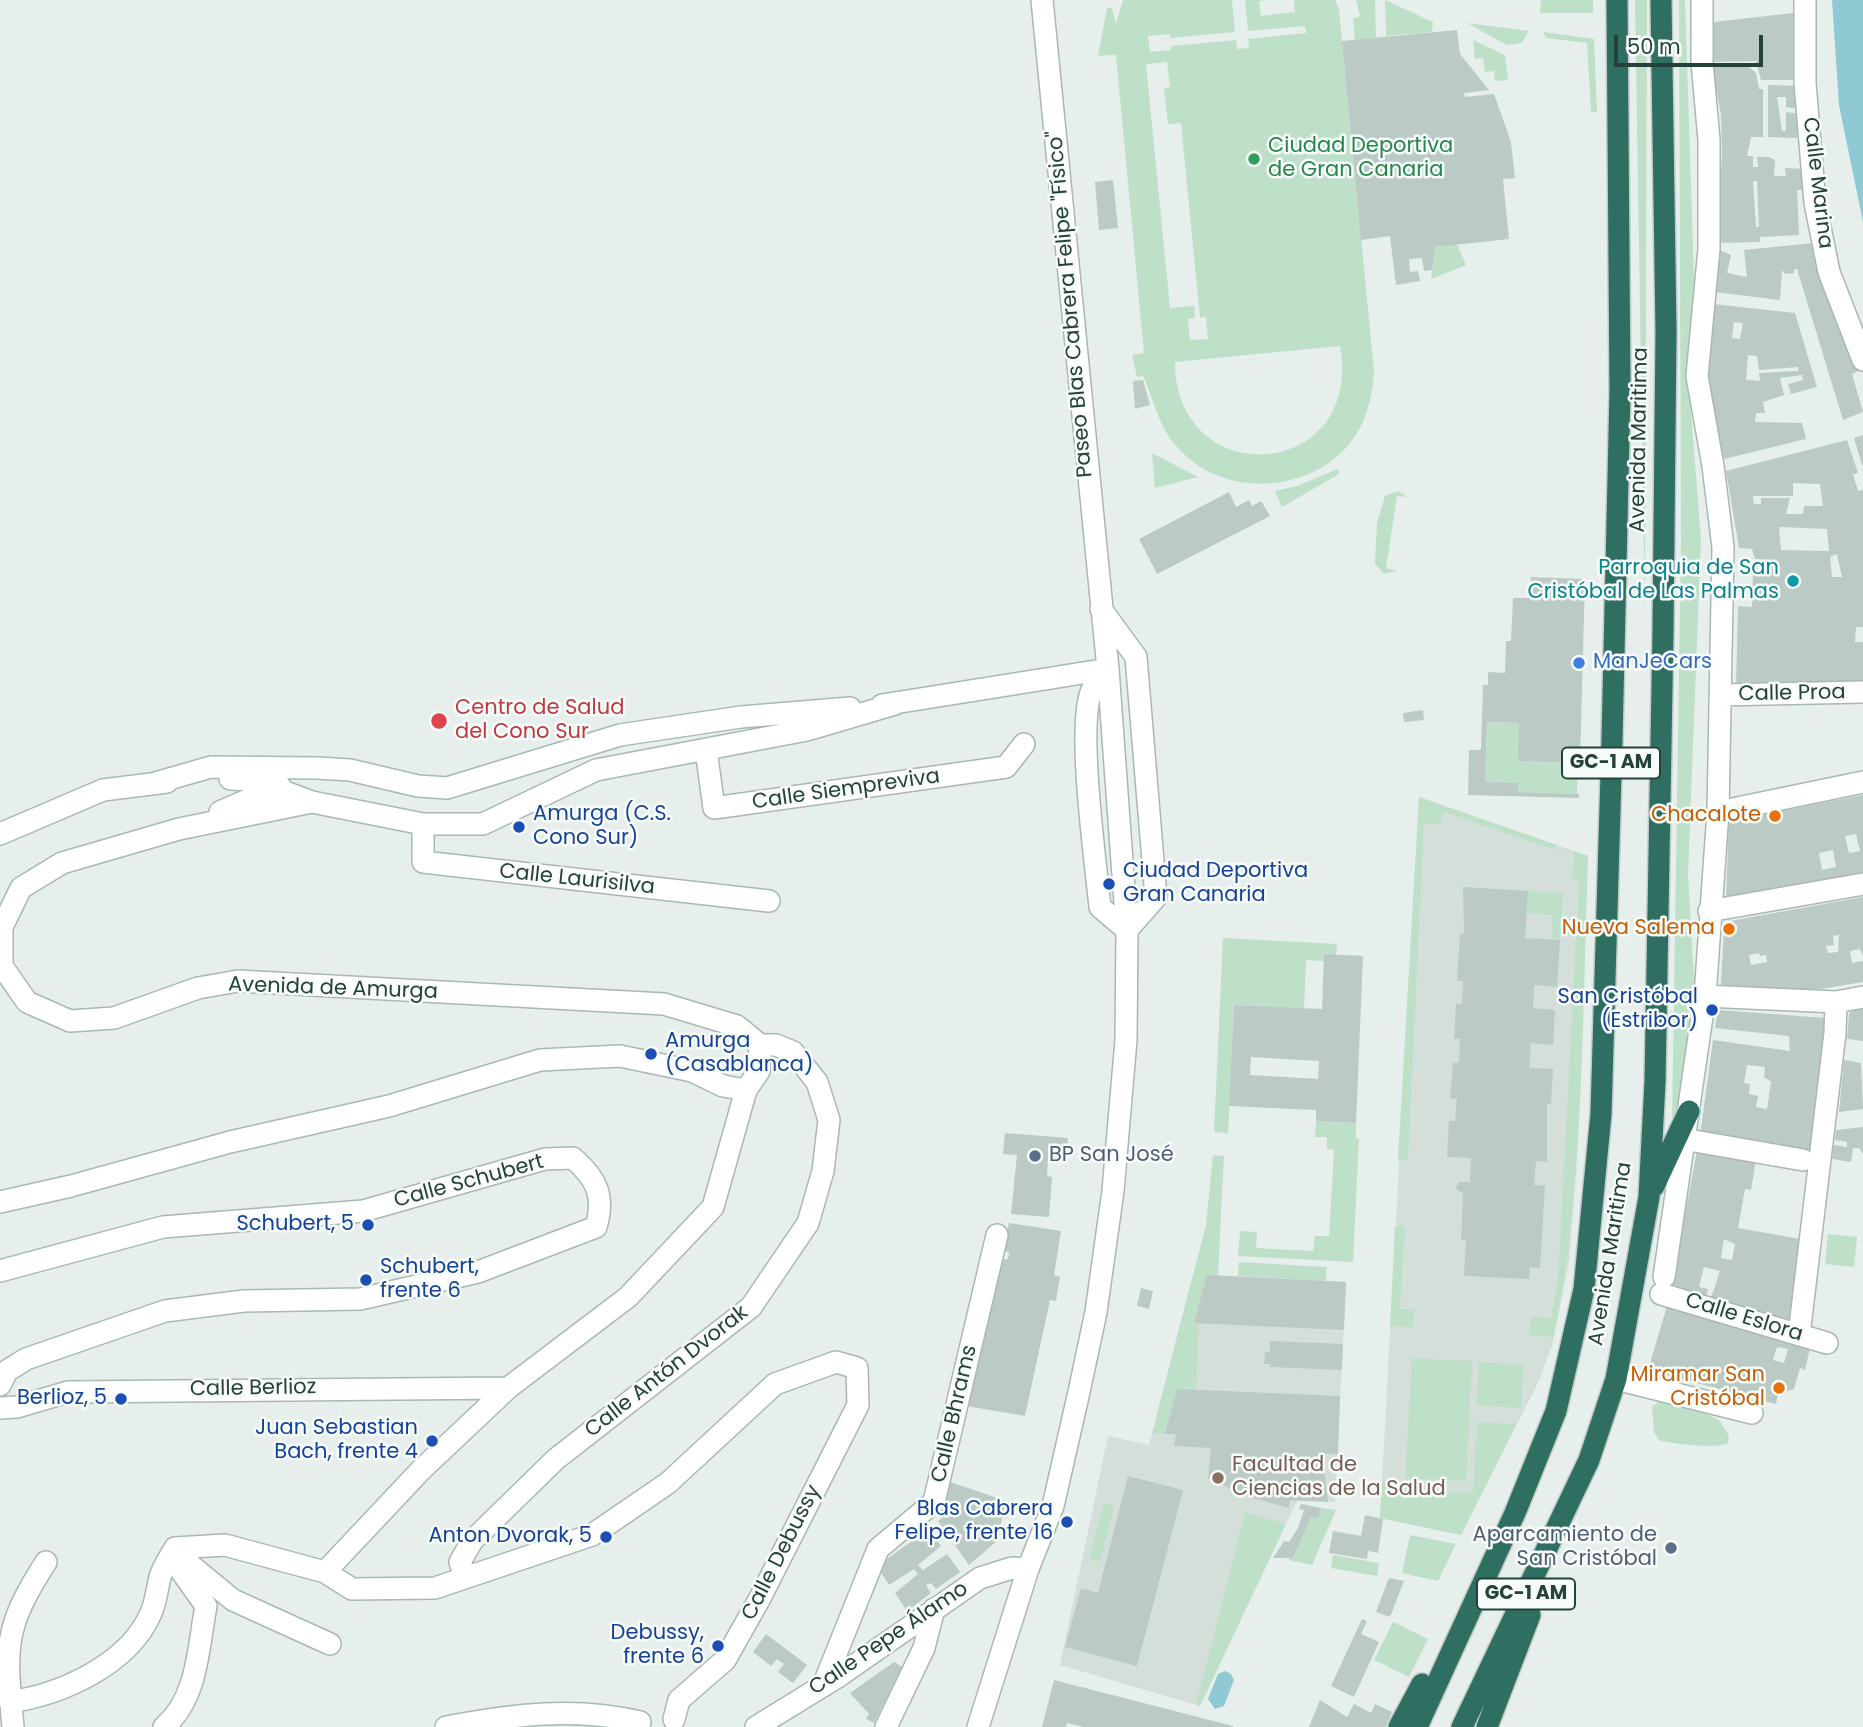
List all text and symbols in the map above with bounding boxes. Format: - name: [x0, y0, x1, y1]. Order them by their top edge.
- scale bar: [1618, 21, 1767, 65]
- text: 50 m: [1627, 32, 1681, 61]
- street label: Calle Marina: [1796, 116, 1838, 250]
- street label: Paseo Blas Cabrera Felipe "Físico": [1043, 129, 1099, 479]
- place label: Ciudad Deportiva de Gran Canaria: [1268, 134, 1453, 184]
- marker: Ciudad Deportiva de Gran Canaria: [1246, 151, 1262, 167]
- street label: Avenida Maritima: [1626, 347, 1654, 533]
- place label: Parroquia de San Cristóbal de Las Palmas: [1528, 556, 1779, 606]
- marker: Parroquia de San Cristóbal de Las Palmas: [1785, 573, 1801, 589]
- place label: ManJeCars: [1593, 650, 1712, 676]
- marker: ManJeCars: [1571, 655, 1587, 671]
- street label: Calle Proa: [1738, 680, 1846, 708]
- place label: Centro de Salud del Cono Sur: [455, 696, 624, 746]
- marker: Centro de Salud del Cono Sur: [429, 711, 449, 731]
- road number: GC-1 AM: [1562, 748, 1660, 778]
- street label: Calle Siempreviva: [750, 764, 942, 816]
- place label: Amurga (C.S. Cono Sur): [533, 802, 671, 852]
- place label: Chacalote: [1651, 803, 1761, 829]
- marker: Chacalote: [1767, 808, 1783, 824]
- marker: Amurga (C.S. Cono Sur): [511, 819, 527, 835]
- street label: Calle Laurisilva: [498, 859, 656, 901]
- place label: Ciudad Deportiva Gran Canaria: [1123, 859, 1308, 909]
- marker: Ciudad Deportiva Gran Canaria: [1101, 876, 1117, 892]
- place label: Nueva Salema: [1562, 916, 1715, 942]
- marker: Nueva Salema: [1721, 921, 1737, 937]
- street label: Avenida de Amurga: [228, 973, 438, 1005]
- place label: San Cristóbal (Estribor): [1558, 985, 1698, 1035]
- marker: San Cristóbal (Estribor): [1704, 1002, 1720, 1018]
- place label: Amurga (Casablanca): [665, 1029, 814, 1079]
- marker: Amurga (Casablanca): [643, 1046, 659, 1062]
- place label: BP San José: [1049, 1143, 1174, 1169]
- marker: BP San José: [1027, 1148, 1043, 1164]
- street label: Calle Schubert: [391, 1150, 547, 1214]
- street label: Avenida Maritima: [1584, 1160, 1638, 1348]
- place label: Schubert, 5: [236, 1212, 354, 1238]
- marker: Schubert, 5: [360, 1217, 376, 1233]
- place label: Schubert, frente 6: [380, 1255, 479, 1305]
- marker: Schubert, frente 6: [358, 1272, 374, 1288]
- street label: Calle Eslora: [1682, 1288, 1806, 1348]
- street label: Calle Antón Dvorak: [580, 1301, 754, 1443]
- street label: Calle Bhrams: [927, 1343, 983, 1485]
- place label: Miramar San Cristóbal: [1630, 1363, 1765, 1413]
- street label: Calle Berlioz: [190, 1375, 316, 1403]
- marker: Miramar San Cristóbal: [1771, 1380, 1787, 1396]
- place label: Berlioz, 5: [17, 1386, 107, 1412]
- marker: Berlioz, 5: [113, 1391, 129, 1407]
- place label: Juan Sebastian Bach, frente 4: [255, 1416, 418, 1466]
- marker: Juan Sebastian Bach, frente 4: [424, 1433, 440, 1449]
- place label: Facultad de Ciencias de la Salud: [1232, 1453, 1446, 1503]
- marker: Facultad de Ciencias de la Salud: [1210, 1470, 1226, 1486]
- street label: Calle Debussy: [737, 1481, 827, 1625]
- place label: Blas Cabrera Felipe, frente 16: [895, 1497, 1053, 1547]
- marker: Blas Cabrera Felipe, frente 16: [1059, 1514, 1075, 1530]
- place label: Aparcamiento de San Cristóbal: [1473, 1523, 1657, 1573]
- place label: Anton Dvorak, 5: [428, 1524, 592, 1550]
- marker: Anton Dvorak, 5: [598, 1529, 614, 1545]
- marker: Aparcamiento de San Cristóbal: [1663, 1540, 1679, 1556]
- street label: Calle Pepe Álamo: [805, 1577, 973, 1701]
- road number: GC-1 AM: [1477, 1578, 1575, 1610]
- place label: Debussy, frente 6: [611, 1621, 704, 1671]
- marker: Debussy, frente 6: [710, 1638, 726, 1654]

